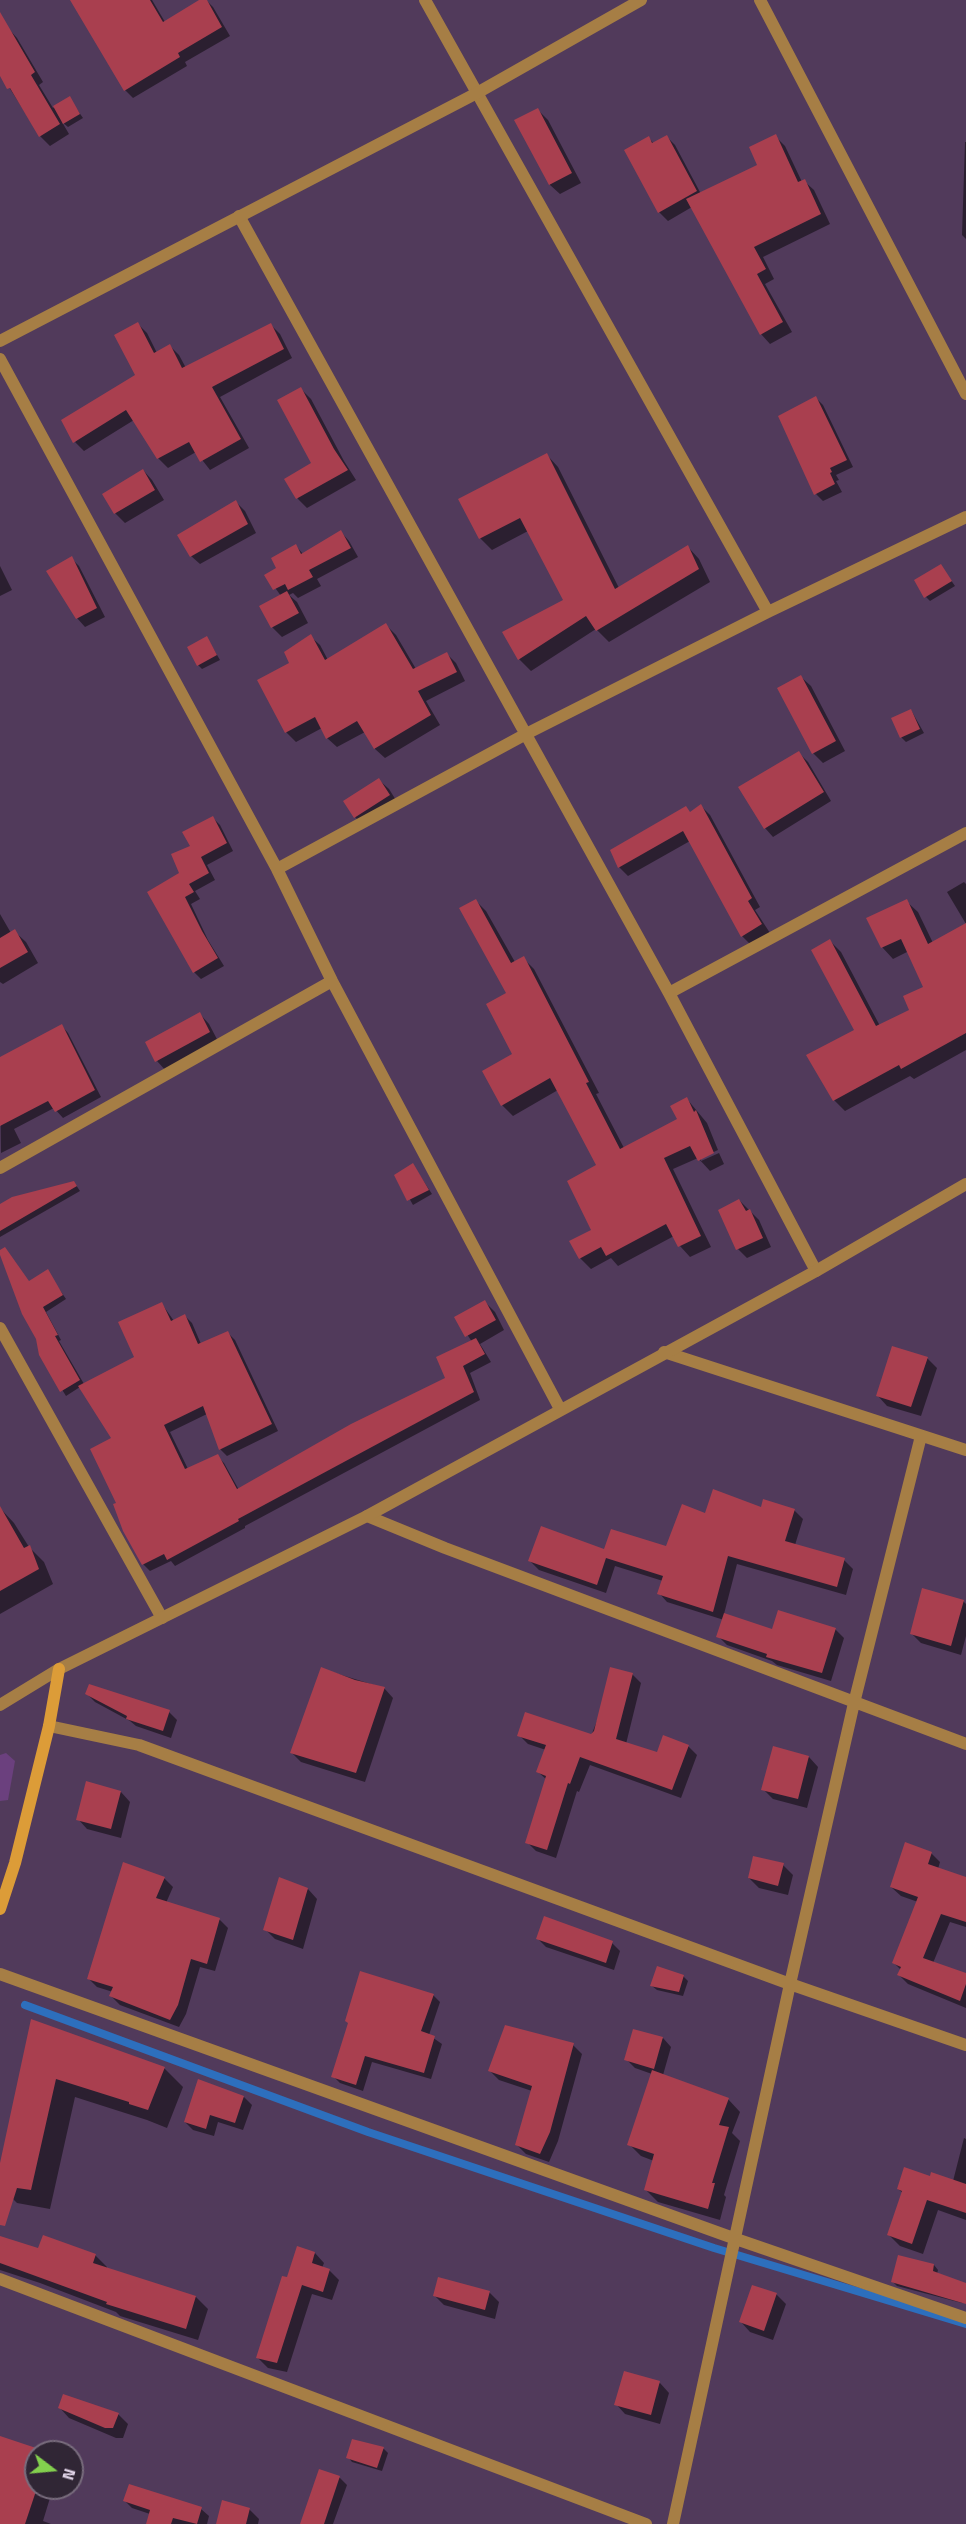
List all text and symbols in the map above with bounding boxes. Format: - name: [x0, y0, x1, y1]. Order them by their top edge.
- north arrow: [24, 2440, 84, 2500]
- text: N: [56, 2466, 82, 2483]

